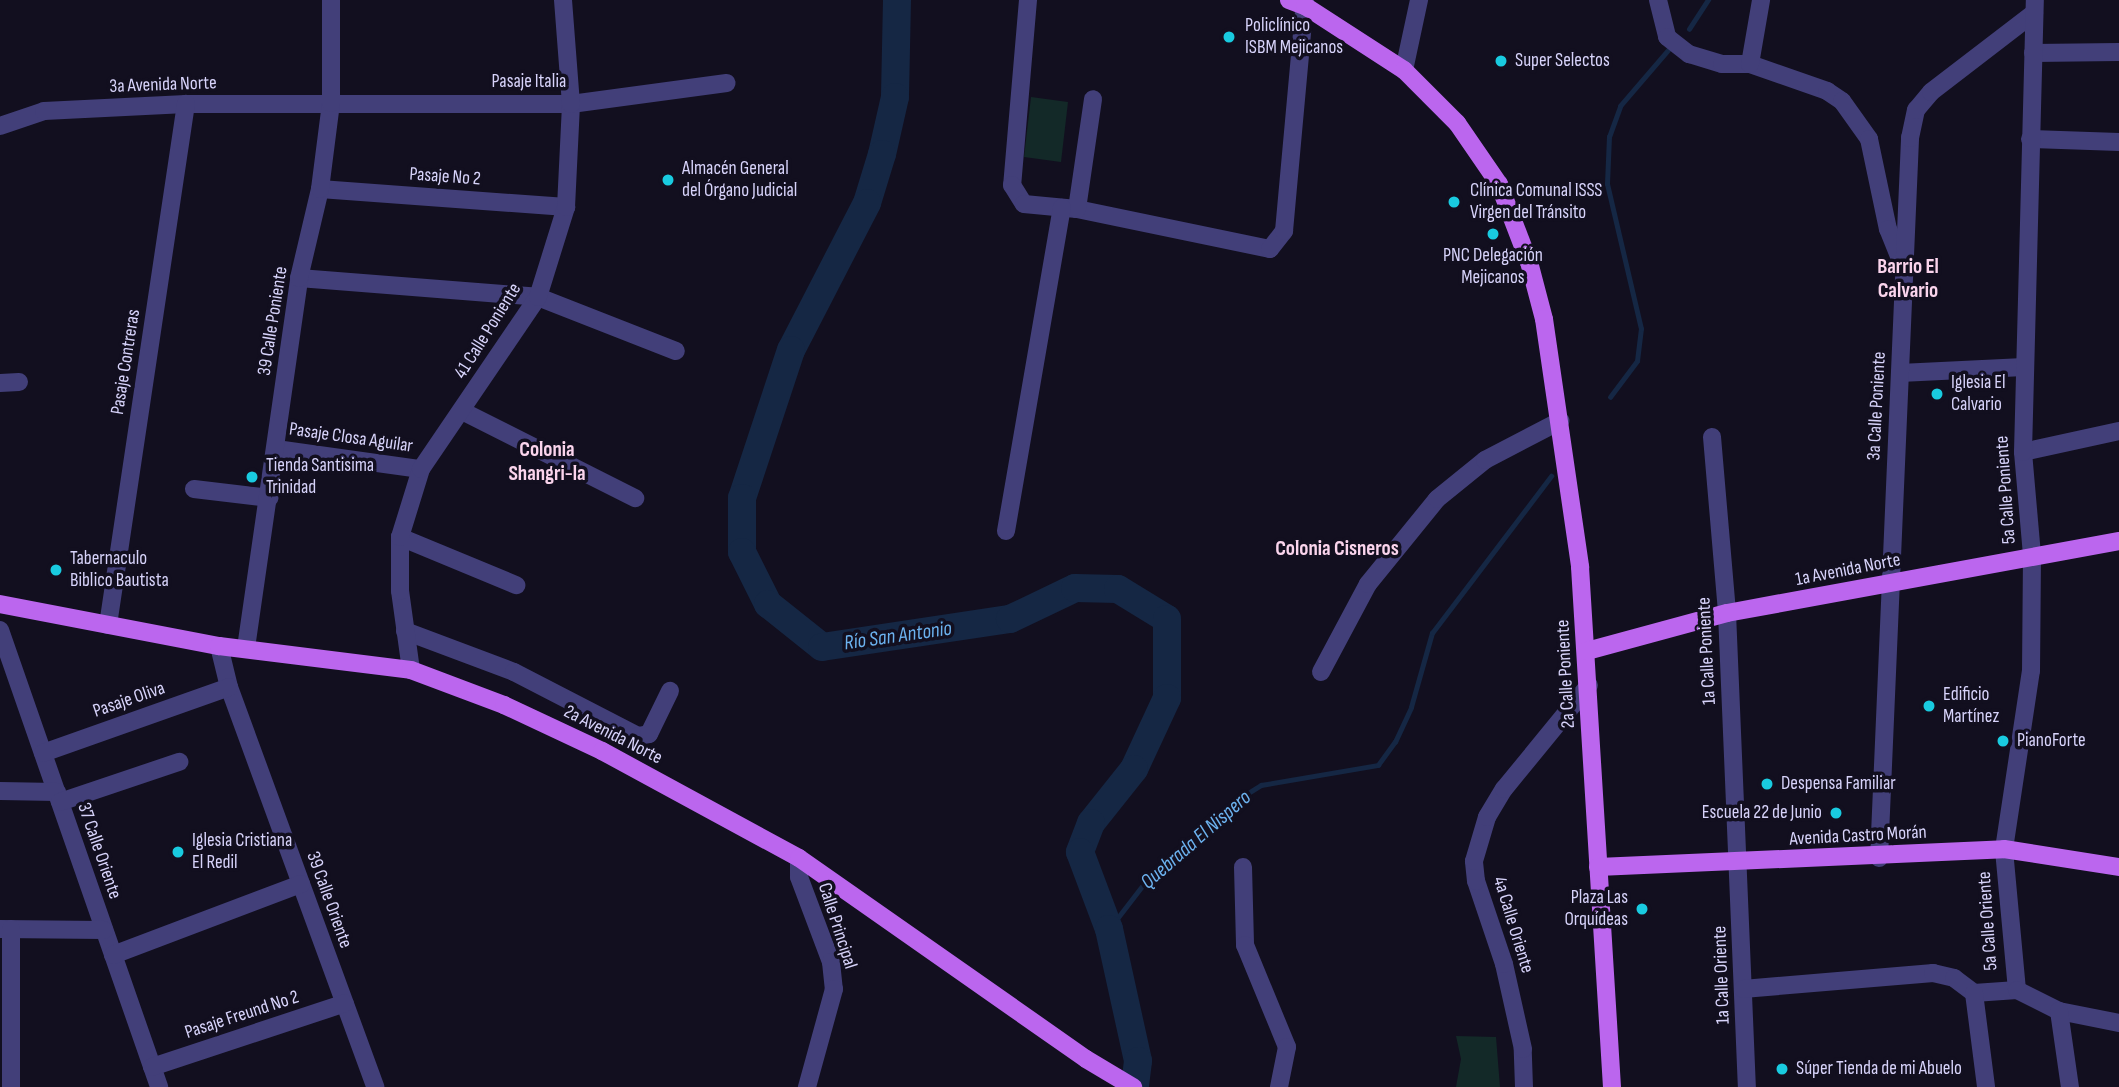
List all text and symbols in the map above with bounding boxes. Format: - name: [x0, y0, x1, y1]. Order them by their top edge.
- place label: Policlínico ISBM Mejicanos: [1245, 15, 1343, 59]
- marker: Policlínico ISBM Mejicanos: [1219, 27, 1239, 47]
- place label: Super Selectos: [1515, 50, 1610, 72]
- marker: Super Selectos: [1493, 53, 1509, 69]
- street label: Pasaje Italia: [492, 71, 566, 93]
- street label: 3a Avenida Norte: [109, 72, 217, 98]
- place label: Almacén General del Órgano Judicial: [682, 158, 797, 202]
- street label: Pasaje No 2: [408, 163, 482, 191]
- marker: Almacén General del Órgano Judicial: [660, 172, 676, 188]
- place label: Clínica Comunal ISSS Virgen del Tránsito: [1470, 180, 1602, 224]
- marker: Clínica Comunal ISSS Virgen del Tránsito: [1444, 192, 1464, 212]
- marker: PNC Delegación Mejicanos: [1485, 226, 1501, 242]
- place label: PNC Delegación Mejicanos: [1443, 245, 1543, 289]
- district label: Barrio El Calvario: [1877, 254, 1939, 304]
- street label: 39 Calle Poniente: [253, 265, 293, 377]
- street label: 41 Calle Poniente: [450, 279, 526, 383]
- street label: Pasaje Contreras: [106, 308, 146, 416]
- street label: 3a Calle Poniente: [1863, 351, 1891, 461]
- place label: Iglesia El Calvario: [1951, 372, 2006, 416]
- marker: Iglesia El Calvario: [1929, 386, 1945, 402]
- street label: Pasaje Closa Aguilar: [288, 418, 414, 458]
- street label: 5a Calle Poniente: [1991, 435, 2021, 545]
- district label: Colonia Shangri-la: [508, 437, 586, 487]
- place label: Tienda Santisima Trinidad: [266, 455, 374, 499]
- marker: Tienda Santisima Trinidad: [244, 469, 260, 485]
- district label: Colonia Cisneros: [1275, 536, 1399, 562]
- place label: Tabernaculo Biblico Bautista: [70, 548, 169, 592]
- street label: 1a Avenida Norte: [1794, 549, 1902, 591]
- marker: Tabernaculo Biblico Bautista: [48, 562, 64, 578]
- street label: 1a Calle Poniente: [1693, 597, 1721, 705]
- water label: Río San Antonio: [843, 616, 953, 656]
- street label: 2a Calle Poniente: [1552, 619, 1580, 729]
- street label: Pasaje Oliva: [90, 677, 168, 723]
- place label: Edificio Martínez: [1943, 684, 1999, 728]
- marker: Edificio Martínez: [1921, 698, 1937, 714]
- street label: 2a Avenida Norte: [560, 700, 666, 770]
- place label: PianoForte: [2017, 730, 2086, 752]
- marker: PianoForte: [1995, 733, 2011, 749]
- place label: Despensa Familiar: [1781, 773, 1896, 795]
- marker: Despensa Familiar: [1759, 776, 1775, 792]
- water label: Quebrada El Nispero: [1136, 785, 1256, 895]
- street label: 37 Calle Oriente: [72, 800, 126, 902]
- place label: Escuela 22 de Junio: [1702, 802, 1822, 824]
- marker: Escuela 22 de Junio: [1828, 805, 1844, 821]
- street label: Avenida Castro Morán: [1789, 821, 1927, 851]
- place label: Iglesia Cristiana El Redil: [192, 830, 292, 874]
- marker: Iglesia Cristiana El Redil: [170, 844, 186, 860]
- street label: 39 Calle Oriente: [301, 849, 357, 951]
- street label: 5a Calle Oriente: [1973, 871, 2003, 971]
- street label: 4a Calle Oriente: [1488, 874, 1538, 976]
- street label: Calle Principal: [812, 880, 862, 972]
- place label: Plaza Las Orquídeas: [1564, 887, 1628, 931]
- marker: Plaza Las Orquídeas: [1634, 901, 1650, 917]
- street label: 1a Calle Oriente: [1709, 925, 1735, 1025]
- street label: Pasaje Freund No 2: [182, 986, 302, 1044]
- place label: Súper Tienda de mi Abuelo: [1796, 1058, 1962, 1080]
- marker: Súper Tienda de mi Abuelo: [1774, 1061, 1790, 1077]

